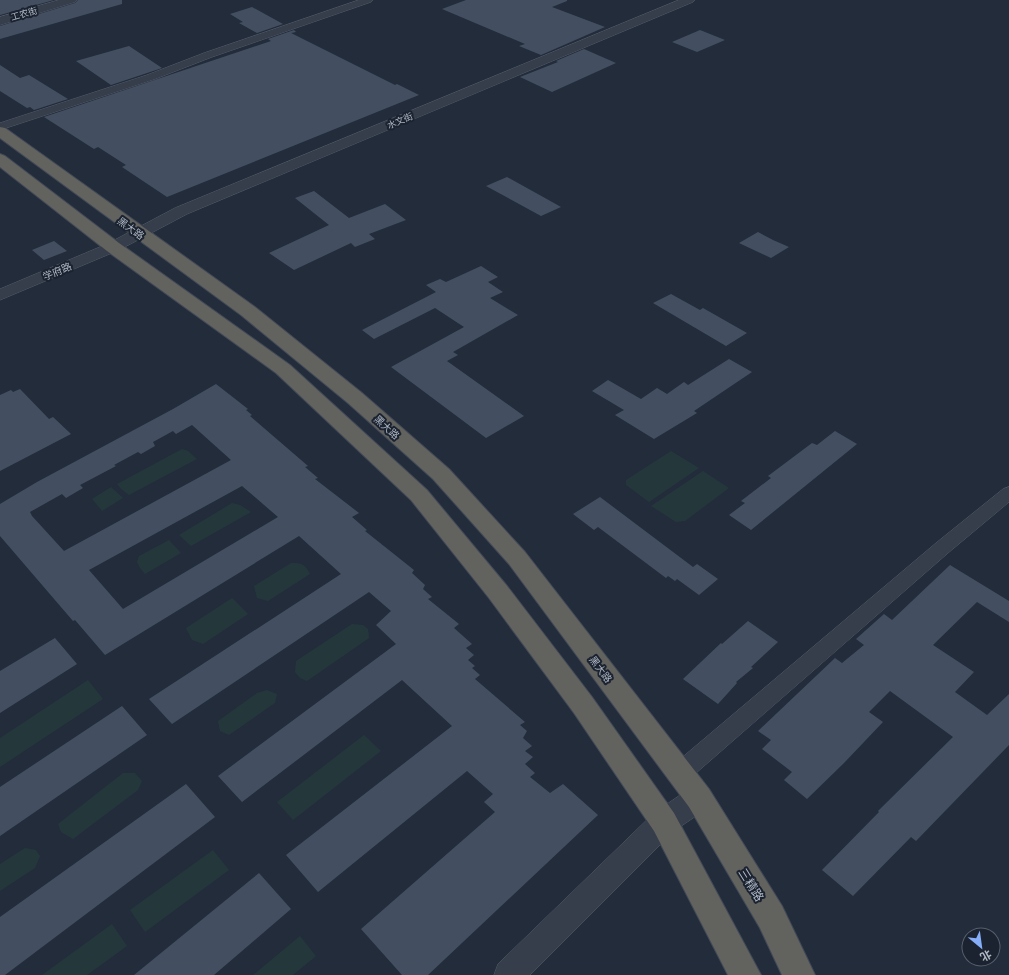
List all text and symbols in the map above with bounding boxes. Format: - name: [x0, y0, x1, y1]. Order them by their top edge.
- street label: 工农街: [10, 5, 39, 23]
- street label: 水文街: [386, 111, 415, 132]
- street label: 黑大路: [114, 215, 146, 243]
- street label: 学府路: [41, 261, 74, 284]
- street label: 黑大路: [370, 413, 401, 443]
- street label: 黑大路: [586, 654, 614, 686]
- street label: 三精路: [734, 866, 766, 905]
- north arrow: [961, 927, 1001, 967]
- text: 北: [977, 946, 994, 964]

